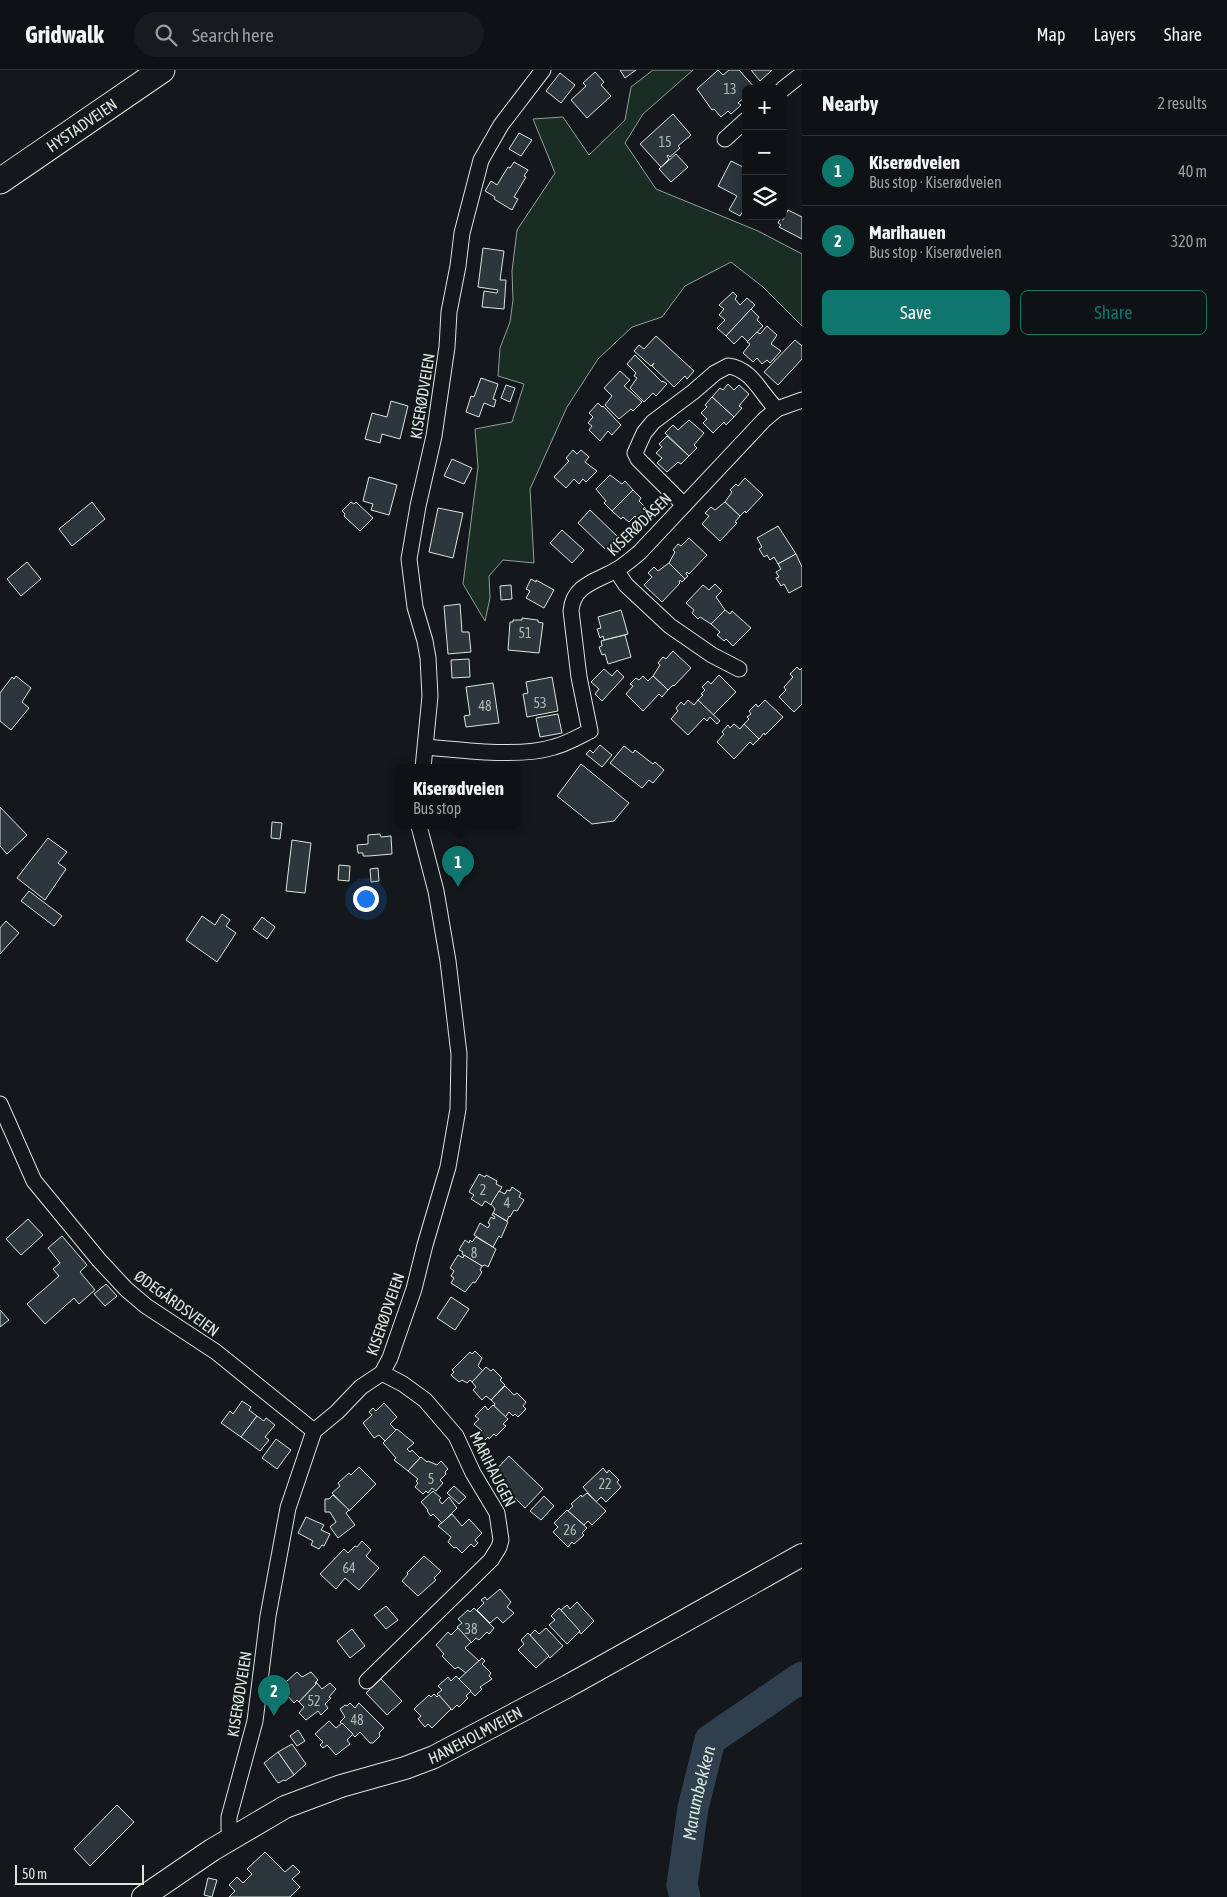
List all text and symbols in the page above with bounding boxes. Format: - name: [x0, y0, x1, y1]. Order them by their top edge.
- search box: [134, 12, 484, 57]
- text: Gridwalk: [25, 21, 104, 48]
- icon: search: [152, 21, 180, 49]
- text: Search here: [192, 24, 274, 46]
- text: Map: [1036, 24, 1065, 45]
- text: Layers: [1093, 24, 1136, 45]
- text: Share: [1164, 24, 1202, 45]
- house number: 13: [723, 81, 737, 97]
- map controls: [742, 85, 787, 220]
- button: +: [742, 85, 787, 130]
- text: Nearby: [822, 91, 878, 115]
- text: 2 results: [1157, 94, 1207, 112]
- street label: HYSTADVEIEN: [43, 95, 120, 155]
- button: −: [742, 130, 787, 175]
- house number: 15: [658, 134, 672, 150]
- text: Kiserødveien: [869, 151, 960, 173]
- text: 1: [834, 162, 842, 180]
- text: 40 m: [1178, 162, 1207, 180]
- text: Bus stop · Kiserødveien: [869, 173, 1002, 191]
- button: layers: [742, 175, 787, 220]
- text: Marihauen: [869, 221, 946, 243]
- text: 2: [834, 232, 842, 250]
- text: 320 m: [1171, 232, 1207, 250]
- text: Bus stop · Kiserødveien: [869, 243, 1002, 261]
- button: Save: [822, 290, 1010, 335]
- button: Share: [1020, 290, 1207, 335]
- street label: KISERØDVEIEN: [406, 352, 438, 440]
- street label: KISERØDÅSEN: [602, 488, 675, 559]
- house number: 51: [518, 625, 532, 641]
- house number: 53: [533, 695, 547, 711]
- house number: 48: [478, 698, 492, 714]
- popup: [396, 764, 521, 829]
- text: Kiserødveien: [413, 777, 504, 799]
- text: Bus stop: [413, 799, 461, 817]
- pin: 1: [442, 846, 474, 887]
- your location: [353, 886, 379, 912]
- house number: 2: [480, 1182, 486, 1198]
- house number: 4: [504, 1195, 511, 1211]
- house number: 8: [471, 1245, 478, 1261]
- street label: ØDEGÅRDSVEIEN: [131, 1265, 223, 1340]
- street label: KISERØDVEIEN: [362, 1270, 408, 1358]
- street label: MARIHAUGEN: [466, 1428, 520, 1510]
- house number: 5: [428, 1471, 434, 1487]
- house number: 22: [598, 1476, 612, 1492]
- house number: 26: [563, 1522, 577, 1538]
- house number: 64: [342, 1560, 356, 1576]
- house number: 38: [464, 1621, 478, 1637]
- street label: KISERØDVEIEN: [223, 1650, 255, 1738]
- pin: 2: [258, 1675, 290, 1716]
- house number: 52: [307, 1693, 321, 1709]
- street label: HANEHOLMVEIEN: [426, 1703, 525, 1767]
- house number: 48: [350, 1712, 364, 1728]
- water label: Marumbekken: [678, 1743, 719, 1842]
- scale bar: [15, 1862, 144, 1885]
- text: 50 m: [22, 1866, 47, 1882]

